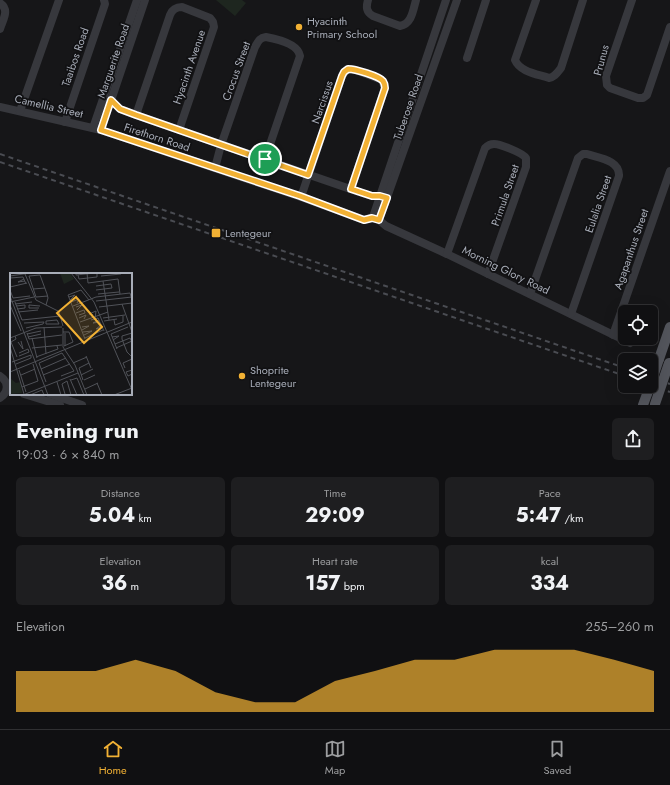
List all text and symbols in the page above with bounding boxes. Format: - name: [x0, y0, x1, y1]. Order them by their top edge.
- place label: Hyacinth Primary School: [307, 13, 377, 42]
- street label: Marguerite Road: [93, 22, 133, 100]
- marker: Hyacinth Primary School: [294, 22, 304, 32]
- street label: Taaibos Road: [57, 25, 93, 89]
- street label: Hyacinth Avenue: [169, 27, 209, 106]
- street label: Crocus Street: [218, 39, 254, 103]
- street label: Prunus: [589, 42, 613, 77]
- street label: Tuberose Road: [389, 72, 427, 142]
- street label: Narcissus: [307, 78, 337, 126]
- street label: Camellia Street: [13, 90, 85, 122]
- street label: Firethorn Road: [122, 119, 192, 155]
- pin: [248, 142, 282, 176]
- icon: arrive: [254, 148, 276, 170]
- street label: Primula Street: [487, 162, 523, 228]
- street label: Eulalia Street: [581, 173, 615, 235]
- street label: Agapanthus Street: [610, 206, 652, 291]
- place label: Lentegeur: [225, 225, 271, 241]
- marker: Lentegeur: [210, 227, 222, 239]
- street label: Morning Glory Road: [459, 242, 553, 298]
- inset map: [10, 273, 132, 395]
- map controls: [618, 305, 658, 393]
- button: locate: [618, 305, 658, 345]
- button: layers: [618, 353, 658, 393]
- place label: Shoprite Lentegeur: [250, 362, 296, 391]
- marker: Shoprite Lentegeur: [237, 371, 247, 381]
- text: Evening run: [16, 414, 139, 446]
- button: share: [612, 418, 654, 460]
- text: 19:03 · 6 × 840 m: [16, 445, 119, 464]
- text: Distance: [101, 485, 140, 501]
- text: Time: [324, 485, 346, 501]
- text: Pace: [539, 485, 561, 501]
- text: 5.04: [89, 501, 135, 530]
- text: 29:09: [305, 501, 365, 530]
- text: 5:47: [516, 501, 561, 530]
- text: km: [135, 510, 152, 526]
- text: /km: [561, 510, 584, 526]
- text: Elevation: [100, 553, 141, 569]
- text: Heart rate: [312, 553, 358, 569]
- text: kcal: [541, 553, 559, 569]
- text: 36: [101, 569, 127, 598]
- text: 157: [305, 569, 340, 598]
- text: 334: [530, 569, 569, 598]
- text: m: [127, 578, 139, 594]
- text: bpm: [340, 578, 365, 594]
- text: Elevation: [16, 617, 65, 636]
- text: 255–260 m: [586, 617, 654, 636]
- tab: Home: [99, 738, 127, 778]
- tab: Map: [324, 738, 346, 778]
- tab: Saved: [543, 738, 571, 778]

